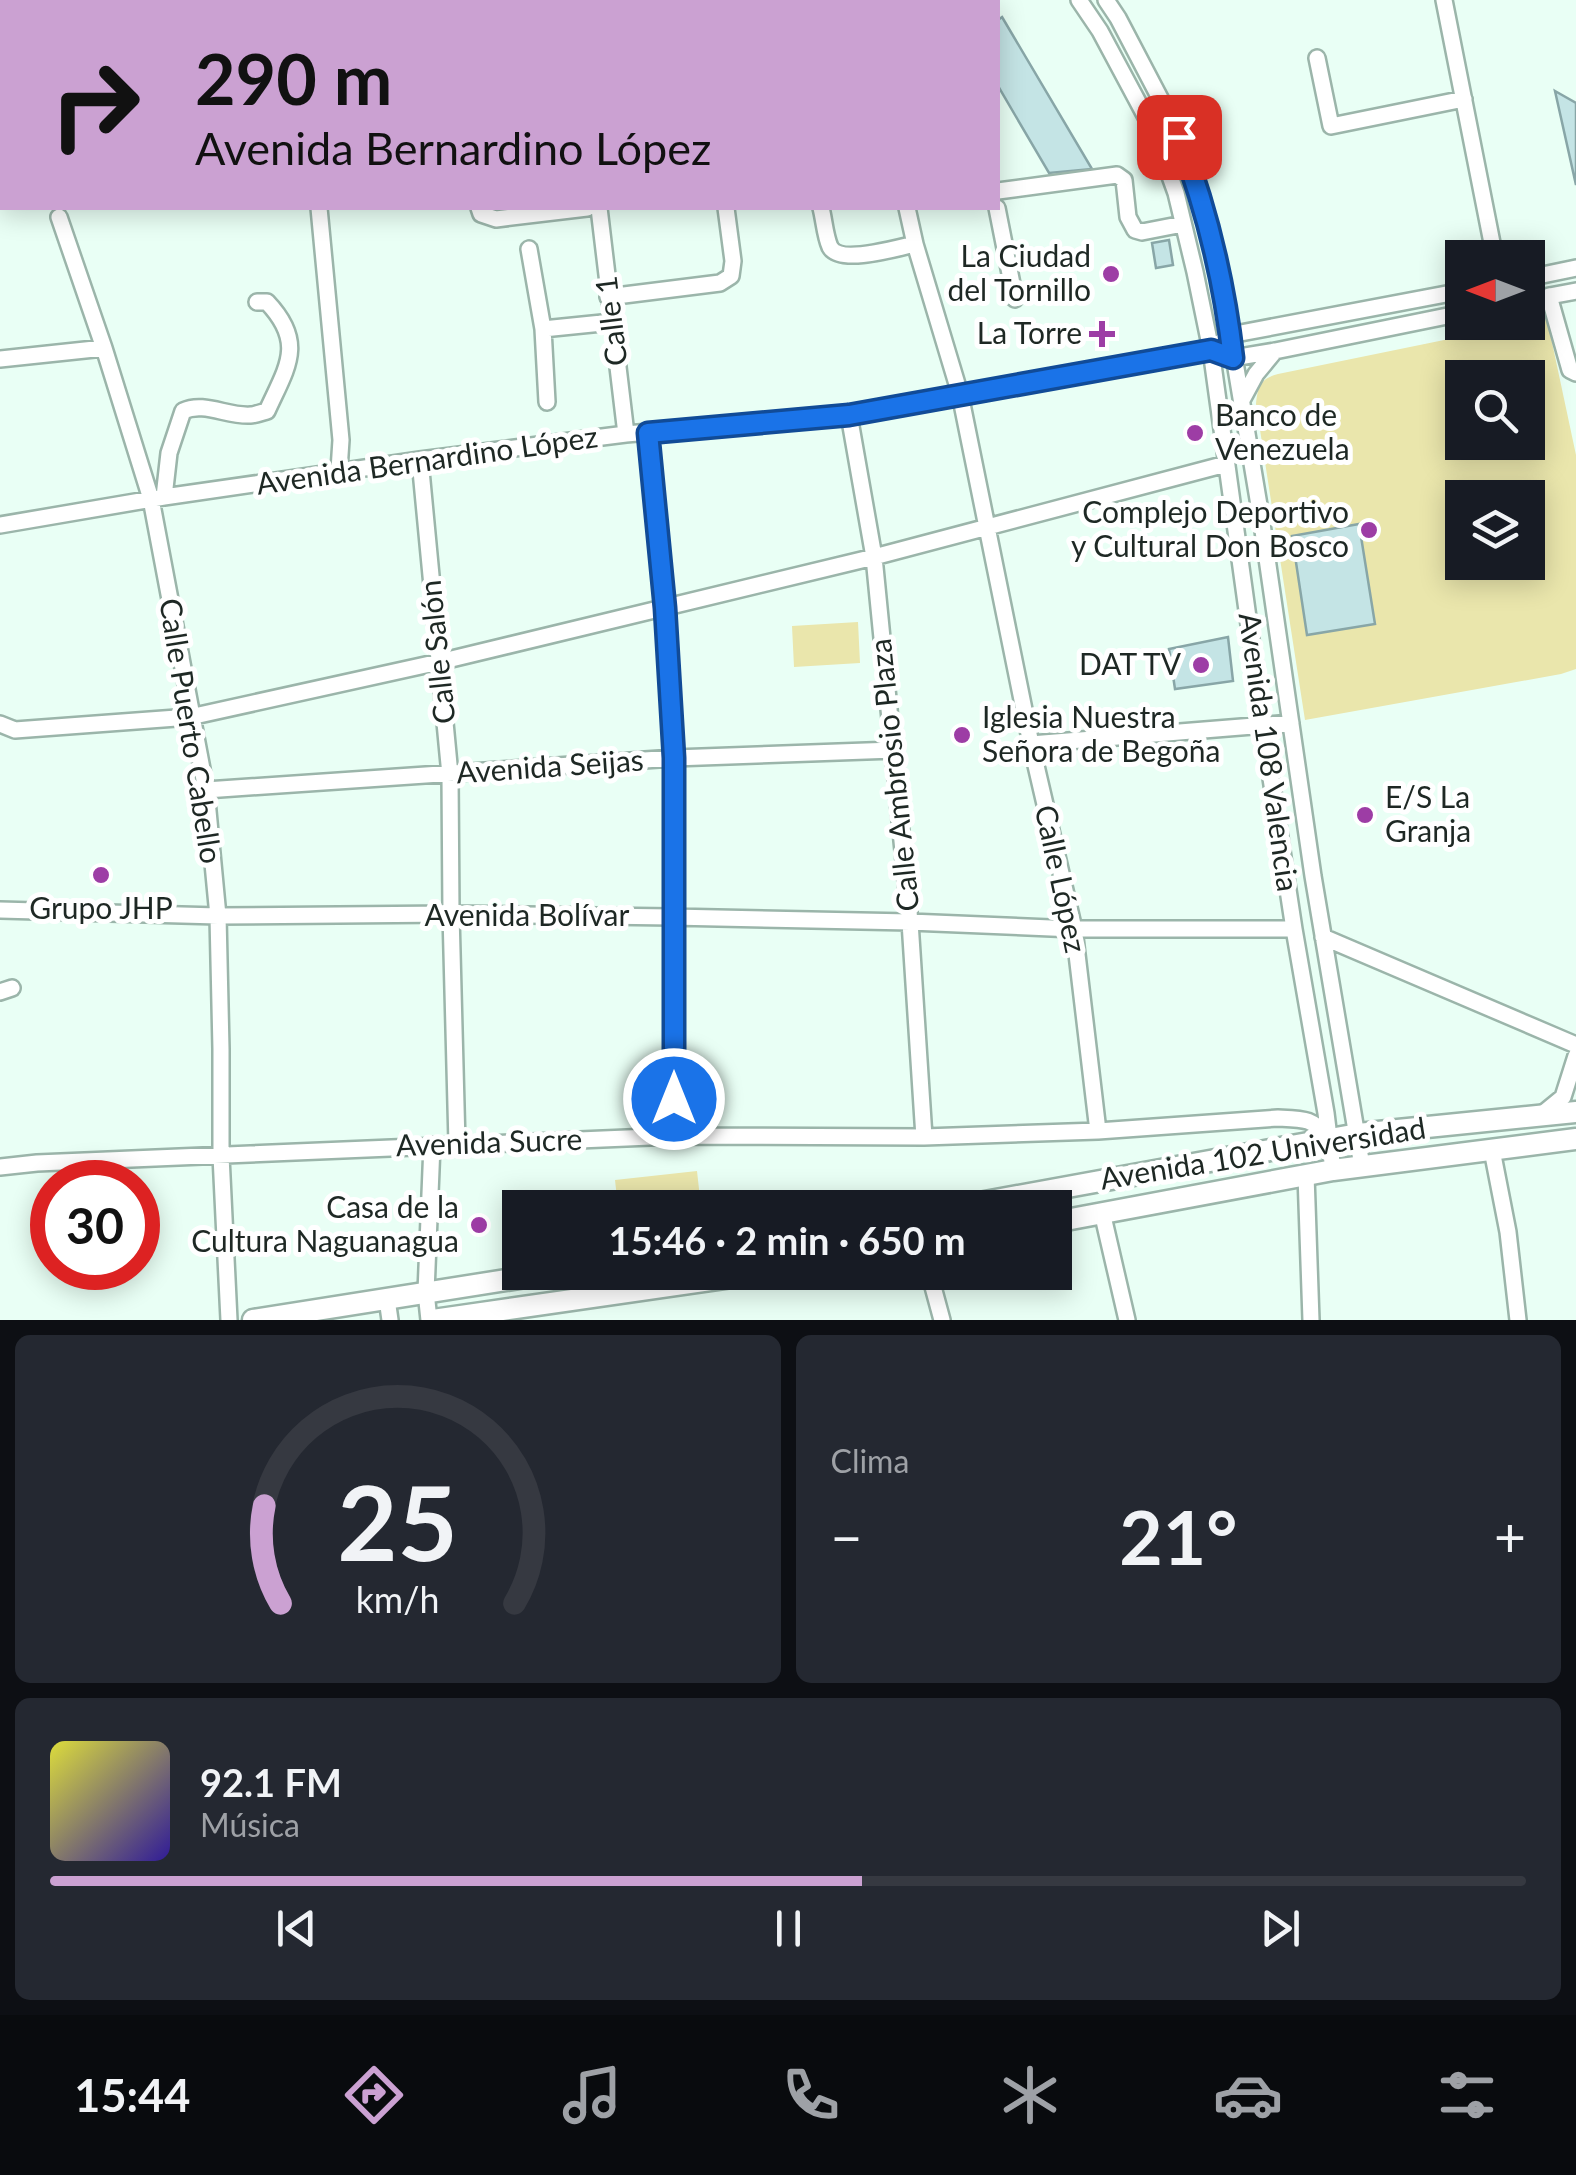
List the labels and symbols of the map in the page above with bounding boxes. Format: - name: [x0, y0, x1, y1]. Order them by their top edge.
- pin: [1137, 95, 1222, 180]
- place label: La Ciudad del Tornillo: [947, 237, 1091, 307]
- north arrow: [1445, 240, 1545, 340]
- marker: La Ciudad del Tornillo: [1100, 263, 1122, 285]
- street label: Calle 1: [587, 274, 633, 368]
- place label: La Torre: [977, 314, 1082, 350]
- marker: La Torre: [1091, 323, 1113, 345]
- place label: Banco de Venezuela: [1215, 396, 1350, 466]
- street label: Avenida Bernardino López: [254, 417, 600, 501]
- marker: Banco de Venezuela: [1184, 422, 1206, 444]
- place label: Complejo Deportivo y Cultural Don Bosco: [1071, 493, 1349, 563]
- marker: Complejo Deportivo y Cultural Don Bosco: [1358, 519, 1380, 541]
- street label: Calle Salón: [411, 579, 461, 726]
- street label: Calle Puerto Cabello: [153, 595, 231, 866]
- street label: Avenida 108 Valencia: [1233, 610, 1307, 893]
- street label: Calle Ambrosio Plaza: [861, 637, 925, 913]
- place label: DAT TV: [1079, 645, 1182, 681]
- marker: DAT TV: [1190, 654, 1212, 676]
- place label: Iglesia Nuestra Señora de Begoña: [982, 698, 1220, 768]
- marker: Iglesia Nuestra Señora de Begoña: [951, 724, 973, 746]
- street label: Avenida Seijas: [455, 741, 645, 790]
- place label: E/S La Granja: [1385, 778, 1471, 848]
- street label: Calle López: [1029, 801, 1095, 956]
- marker: E/S La Granja: [1354, 804, 1376, 826]
- marker: Grupo JHP: [90, 864, 112, 886]
- place label: Grupo JHP: [29, 889, 173, 925]
- street label: Avenida Bolívar: [425, 896, 629, 932]
- position arrow: [622, 1047, 726, 1151]
- street label: Avenida 102 Universidad: [1097, 1108, 1428, 1196]
- street label: Avenida Sucre: [395, 1120, 583, 1162]
- speed limit sign: 30: [30, 1160, 160, 1290]
- place label: Casa de la Cultura Naguanagua: [191, 1188, 459, 1258]
- marker: Casa de la Cultura Naguanagua: [468, 1214, 490, 1236]

